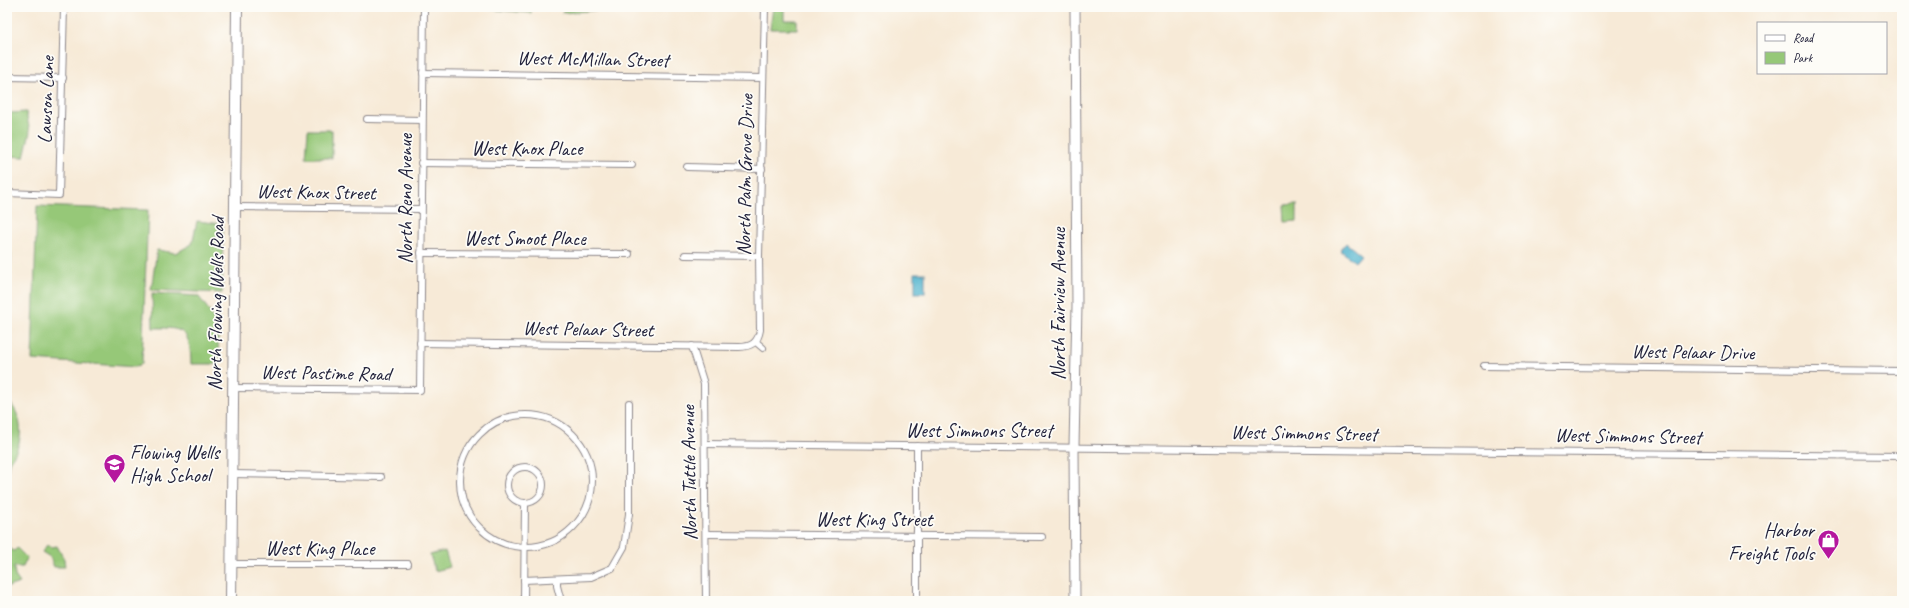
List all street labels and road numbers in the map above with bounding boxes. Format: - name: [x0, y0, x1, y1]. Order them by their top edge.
- street label: West McMillan Street: [517, 45, 672, 73]
- street label: Lawson Lane: [32, 54, 60, 144]
- street label: North Palm Grove Drive: [731, 93, 759, 256]
- street label: North Reno Avenue: [393, 132, 418, 264]
- street label: West Knox Place: [471, 136, 584, 161]
- street label: West Knox Street: [256, 178, 378, 206]
- street label: North Flowing Wells Road: [202, 214, 230, 391]
- street label: West Smoot Place: [464, 226, 587, 251]
- street label: North Fairview Avenue: [1046, 226, 1071, 380]
- street label: West Pelaar Street: [523, 315, 656, 343]
- street label: West Pelaar Drive: [1631, 338, 1756, 366]
- street label: West Pastime Road: [261, 359, 394, 387]
- street label: North Tuttle Avenue: [675, 404, 703, 541]
- street label: West Simmons Street: [906, 418, 1056, 443]
- street label: West Simmons Street: [1231, 419, 1381, 447]
- street label: West Simmons Street: [1555, 422, 1705, 450]
- street label: West King Street: [816, 507, 935, 532]
- street label: West King Place: [266, 536, 376, 561]

